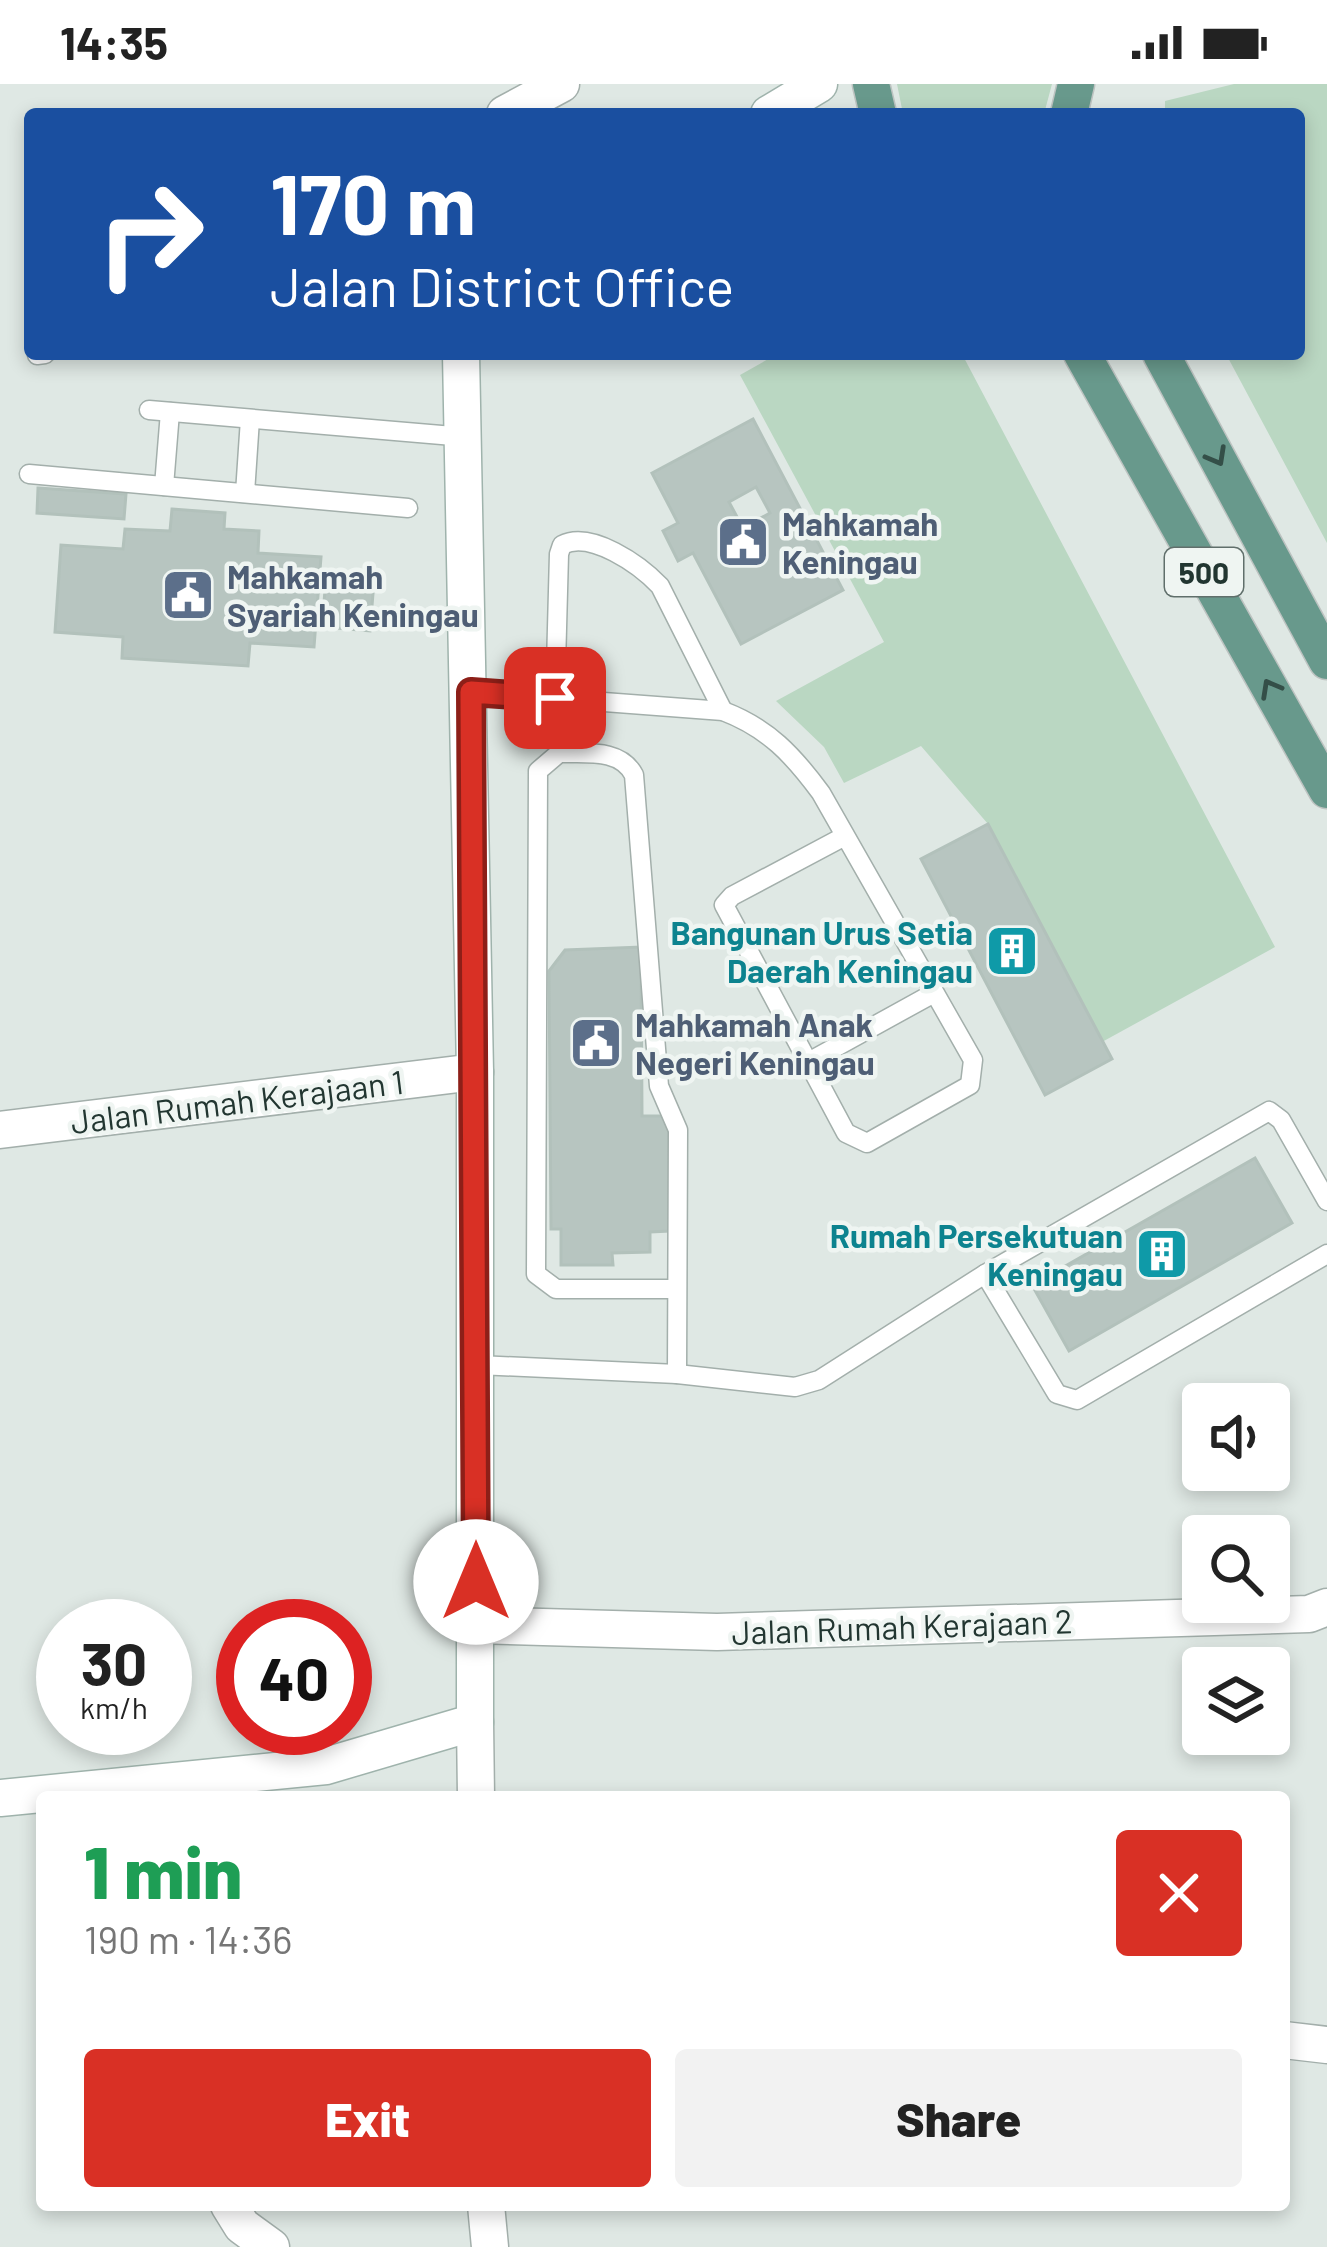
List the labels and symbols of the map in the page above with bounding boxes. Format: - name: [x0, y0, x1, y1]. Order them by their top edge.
- one-way arrow: [1203, 444, 1226, 465]
- place label: Mahkamah Keningau: [782, 503, 938, 581]
- public building icon: Mahkamah Keningau: [715, 514, 771, 570]
- road number: 500: [1165, 548, 1243, 596]
- place label: Mahkamah Syariah Keningau: [227, 556, 479, 634]
- public building icon: Mahkamah Syariah Keningau: [160, 567, 216, 623]
- pin: [504, 647, 606, 749]
- one-way arrow: [1261, 680, 1284, 701]
- place label: Bangunan Urus Setia Daerah Keningau: [671, 912, 973, 990]
- building icon: Bangunan Urus Setia Daerah Keningau: [984, 923, 1040, 979]
- place label: Mahkamah Anak Negeri Keningau: [635, 1004, 875, 1082]
- public building icon: Mahkamah Anak Negeri Keningau: [568, 1015, 624, 1071]
- street label: Jalan Rumah Kerajaan 1: [68, 1061, 406, 1141]
- place label: Rumah Persekutuan Keningau: [830, 1215, 1123, 1293]
- building icon: Rumah Persekutuan Keningau: [1134, 1226, 1190, 1282]
- position arrow: [413, 1519, 539, 1645]
- speed limit sign: 40: [216, 1599, 372, 1755]
- street label: Jalan Rumah Kerajaan 2: [731, 1600, 1073, 1652]

